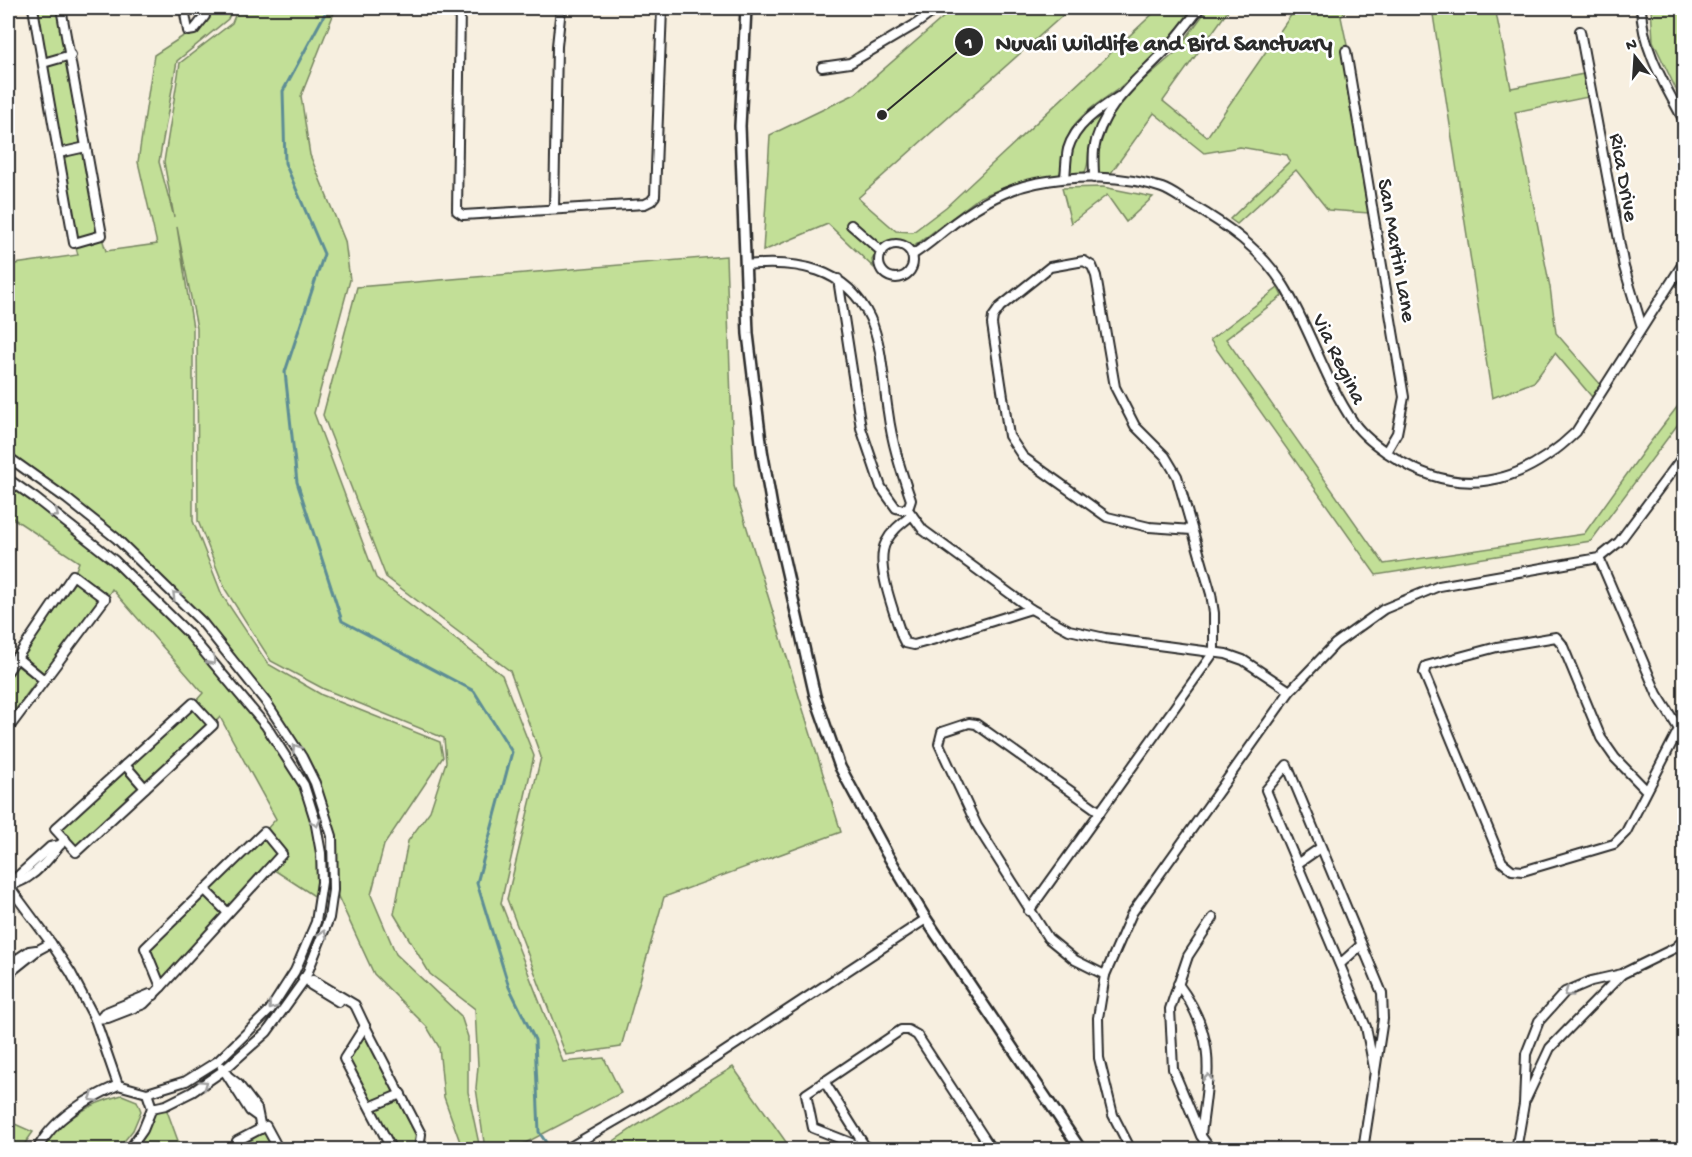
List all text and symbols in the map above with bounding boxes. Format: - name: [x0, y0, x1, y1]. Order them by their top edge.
- callout: Nuvali Wildlife and Bird Sanctuary: [954, 21, 1345, 63]
- north arrow: [1605, 27, 1665, 87]
- text: Nuvali Wildlife and Bird Sanctuary: [996, 31, 1333, 60]
- text: 1: [964, 34, 973, 55]
- text: N: [1624, 35, 1640, 57]
- street label: Rica Drive: [1602, 132, 1643, 224]
- street label: San Martin Lane: [1370, 177, 1421, 325]
- street label: Via Regina: [1304, 309, 1371, 410]
- one-way arrow: [48, 506, 59, 517]
- one-way arrow: [172, 592, 183, 603]
- one-way arrow: [205, 654, 216, 665]
- one-way arrow: [292, 744, 303, 755]
- one-way arrow: [308, 818, 321, 828]
- one-way arrow: [316, 929, 328, 940]
- one-way arrow: [1563, 986, 1574, 997]
- one-way arrow: [268, 999, 279, 1010]
- one-way arrow: [1201, 1073, 1214, 1082]
- one-way arrow: [198, 1080, 209, 1091]
- one-way arrow: [89, 1090, 99, 1102]

